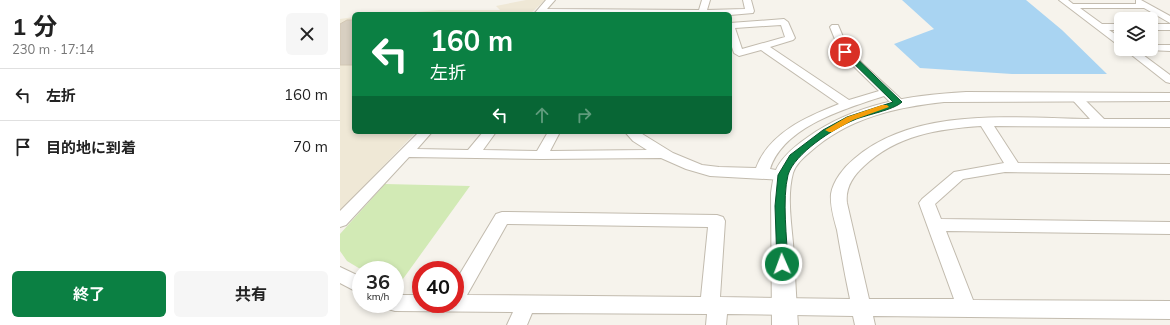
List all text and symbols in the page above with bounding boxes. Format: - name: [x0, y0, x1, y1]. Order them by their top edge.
- text: 1 分: [12, 11, 57, 41]
- map controls: [1114, 12, 1158, 56]
- button: layers: [1114, 12, 1158, 56]
- button: close: [286, 13, 328, 55]
- text: 160 m: [430, 23, 513, 58]
- icon: left: [364, 28, 416, 80]
- pin: [828, 35, 862, 69]
- text: 230 m · 17:14: [12, 41, 94, 57]
- icon: arrive: [834, 41, 856, 63]
- text: 左折: [430, 61, 466, 84]
- icon: left: [12, 84, 34, 106]
- text: 160 m: [284, 85, 328, 104]
- text: 左折: [46, 86, 76, 105]
- icon: left: [489, 104, 511, 126]
- icon: ahead: [531, 104, 553, 126]
- icon: right: [573, 104, 595, 126]
- icon: arrive: [12, 136, 34, 158]
- text: 70 m: [293, 137, 328, 156]
- text: 目的地に到着: [46, 138, 136, 157]
- position arrow: [761, 243, 803, 285]
- speed limit sign: 40: [412, 261, 464, 313]
- text: 36: [366, 269, 390, 294]
- button: 終了: [12, 271, 166, 317]
- button: 共有: [174, 271, 328, 317]
- text: km/h: [367, 290, 389, 303]

